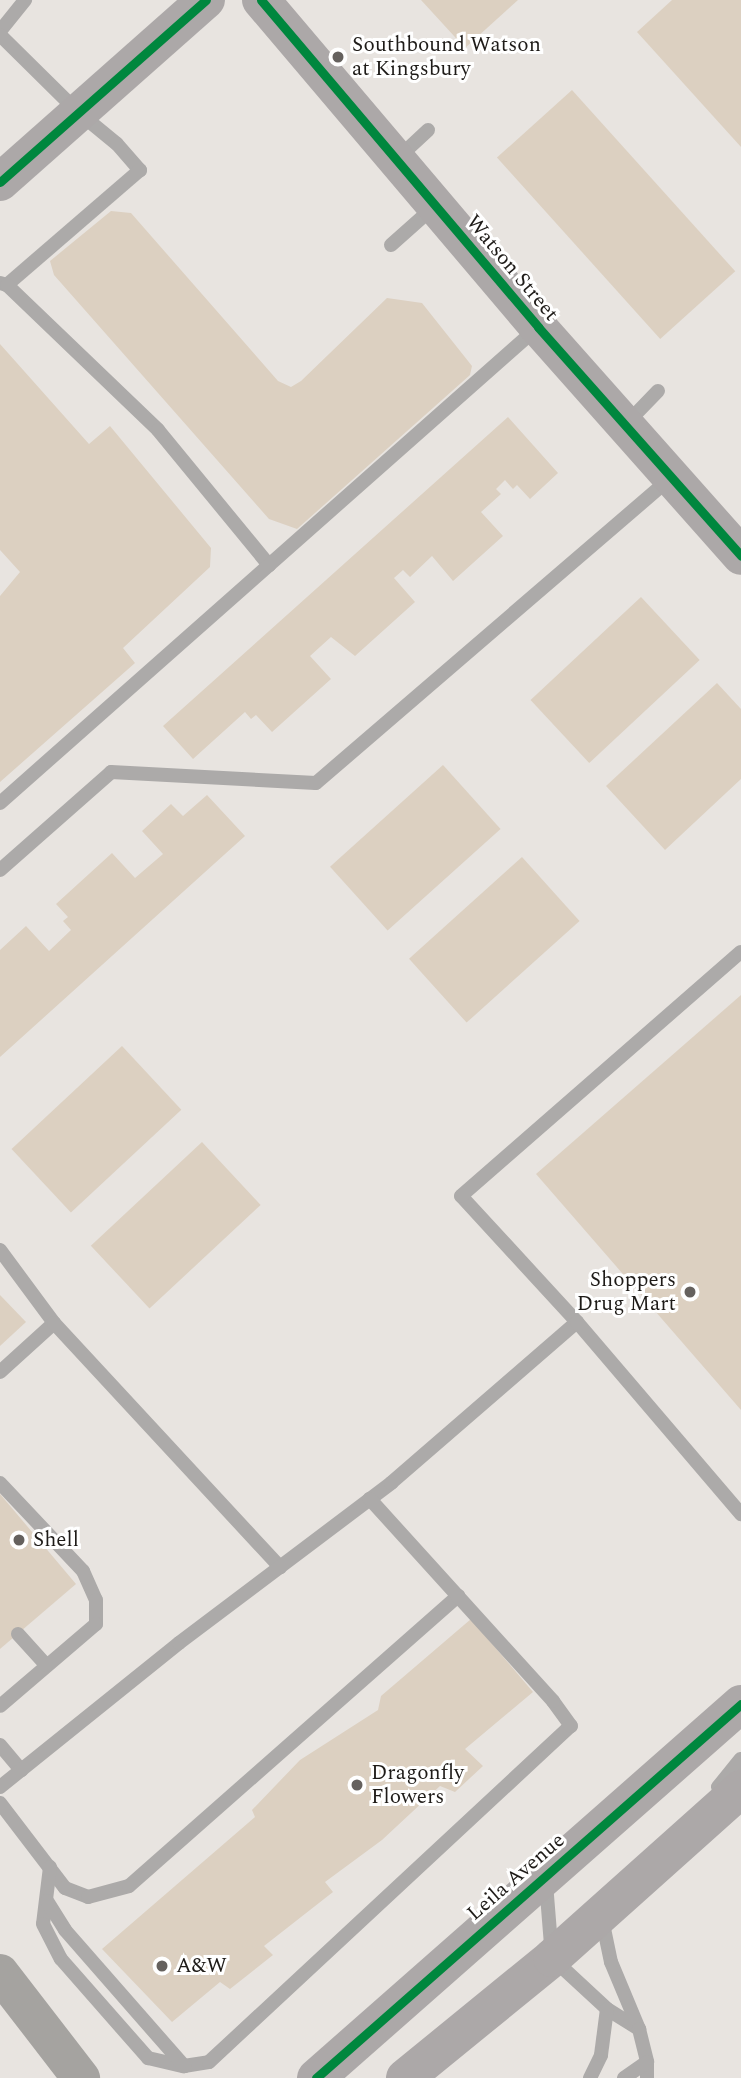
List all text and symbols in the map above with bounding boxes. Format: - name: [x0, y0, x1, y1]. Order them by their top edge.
- place label: Southbound Watson at Kingsbury: [352, 32, 541, 82]
- marker: Southbound Watson at Kingsbury: [330, 49, 346, 65]
- street label: Watson Street: [460, 210, 564, 326]
- place label: Shoppers Drug Mart: [577, 1267, 676, 1317]
- marker: Shoppers Drug Mart: [682, 1284, 698, 1300]
- place label: Shell: [33, 1527, 79, 1553]
- marker: Shell: [11, 1532, 27, 1548]
- place label: Dragonfly Flowers: [371, 1760, 464, 1810]
- marker: Dragonfly Flowers: [349, 1777, 365, 1793]
- street label: Leila Avenue: [462, 1828, 570, 1926]
- place label: A&W: [176, 1953, 227, 1979]
- marker: A&W: [154, 1958, 170, 1974]

